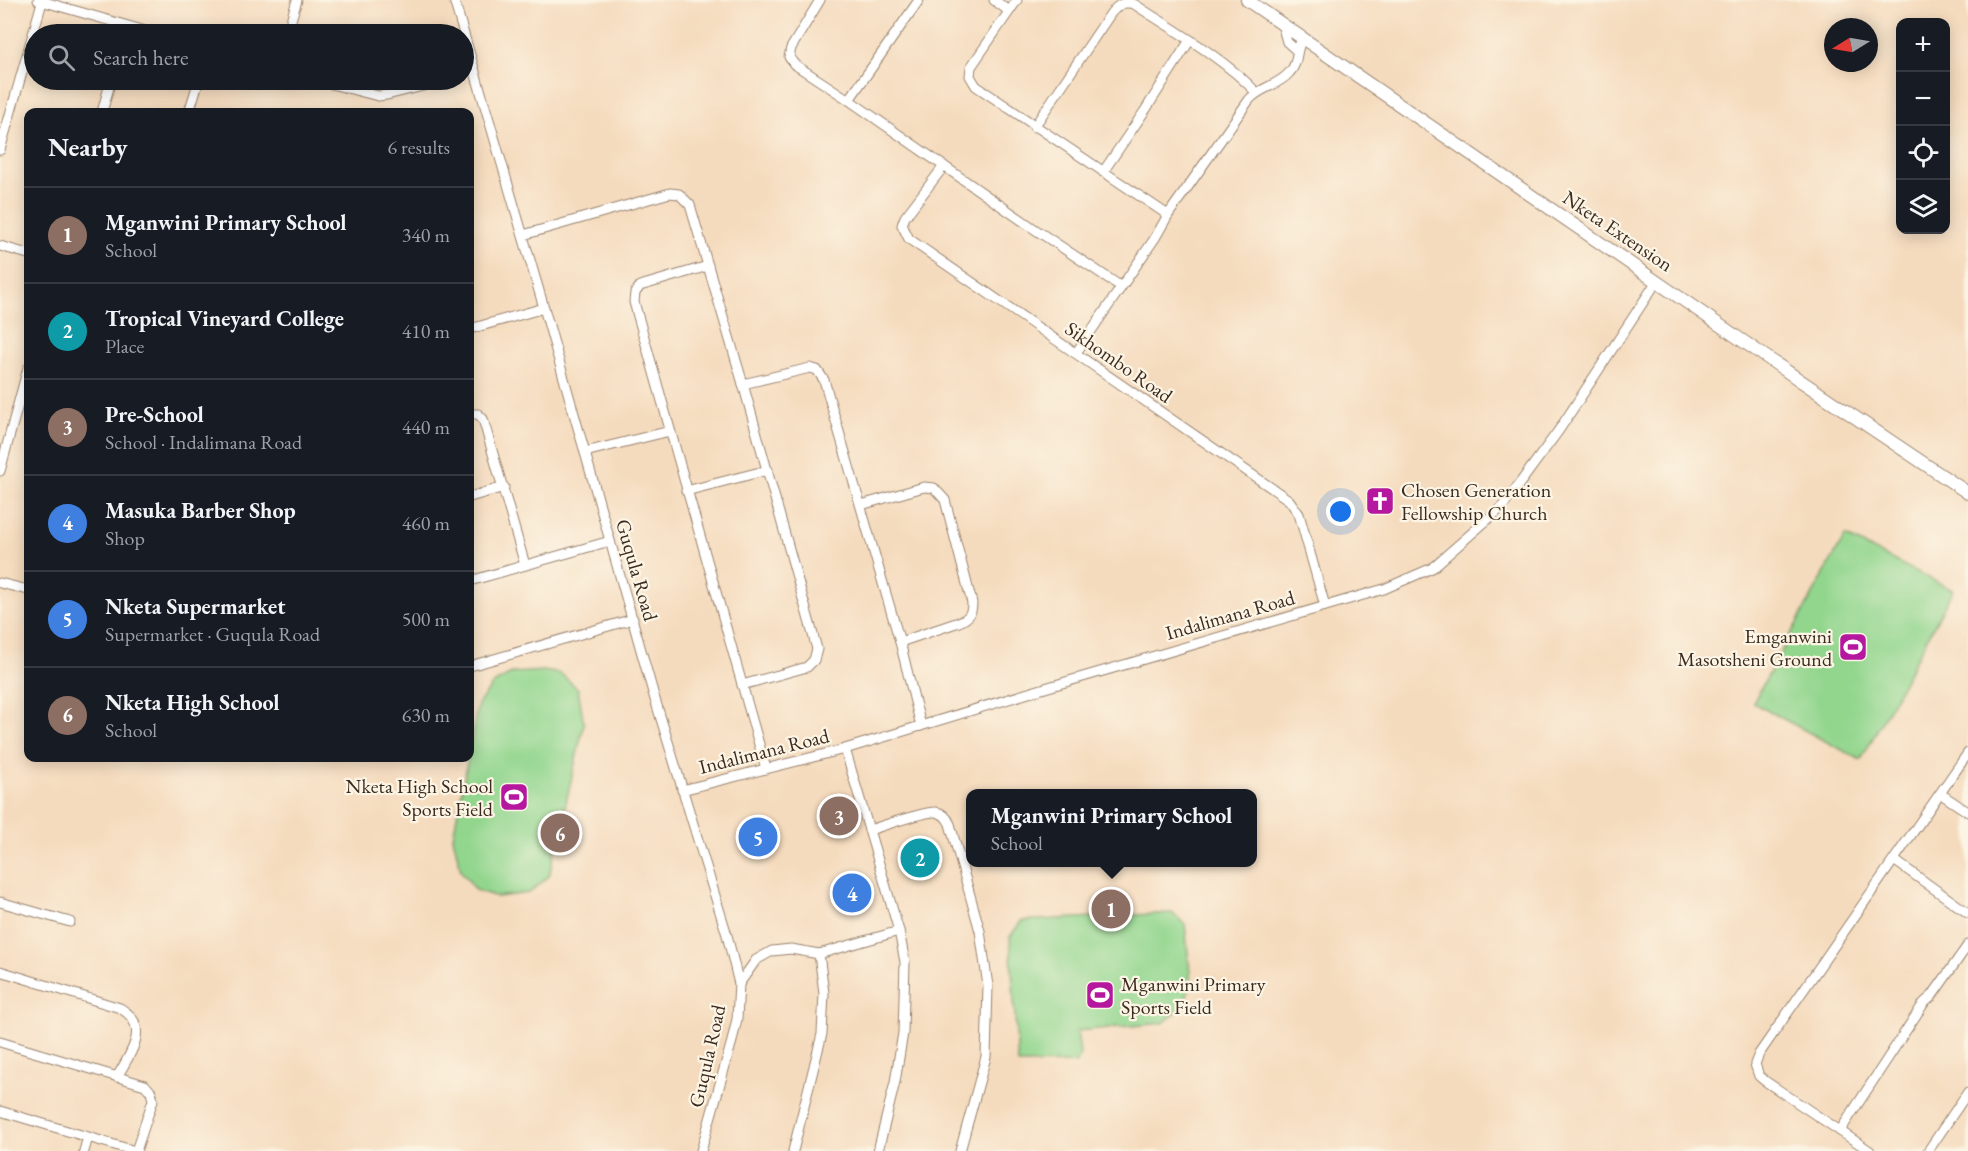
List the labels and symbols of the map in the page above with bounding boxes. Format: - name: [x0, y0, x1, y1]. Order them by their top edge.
- north arrow: [1824, 18, 1878, 72]
- street label: Nketa Extension: [1558, 185, 1679, 278]
- street label: Sikhombo Road: [1060, 315, 1179, 409]
- place label: Chosen Generation Fellowship Church: [1401, 477, 1552, 526]
- church icon: Chosen Generation Fellowship Church: [1364, 485, 1396, 517]
- your location: [1326, 497, 1355, 526]
- street label: Guqula Road: [610, 516, 664, 625]
- street label: Indalimana Road: [1162, 584, 1298, 646]
- place label: Emganwini Masotsheni Ground: [1677, 623, 1833, 672]
- sports icon: Emganwini Masotsheni Ground: [1837, 631, 1869, 663]
- street label: Indalimana Road: [696, 722, 833, 780]
- place label: Nketa High School Sports Field: [346, 773, 494, 822]
- sports icon: Nketa High School Sports Field: [498, 781, 530, 813]
- pin: 3: [820, 794, 858, 838]
- pin: 6: [540, 810, 580, 856]
- pin: 5: [738, 814, 777, 860]
- pin: 2: [900, 836, 940, 880]
- pin: 4: [832, 870, 872, 916]
- pin: 1: [1092, 886, 1130, 932]
- place label: Mganwini Primary Sports Field: [1121, 971, 1266, 1020]
- sports icon: Mganwini Primary Sports Field: [1084, 979, 1116, 1011]
- street label: Guqula Road: [683, 1001, 732, 1110]

